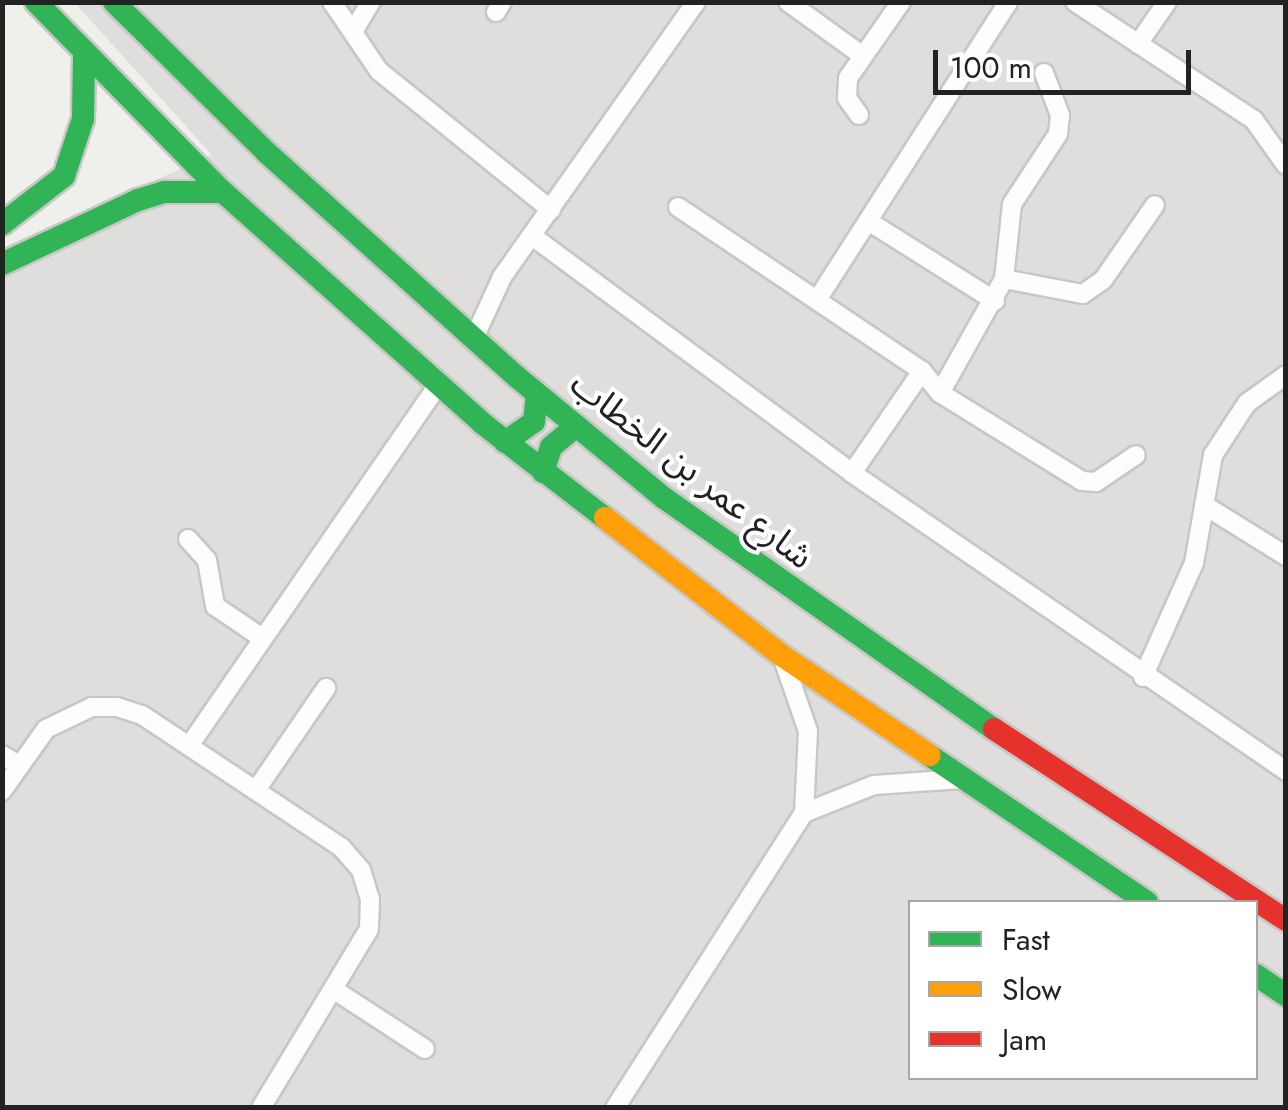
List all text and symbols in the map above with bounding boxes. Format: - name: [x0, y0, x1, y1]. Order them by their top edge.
- scale bar: [938, 30, 1196, 92]
- text: 100 m: [950, 46, 1032, 89]
- street label: شارع عمر بن الخطاب: [562, 362, 822, 578]
- legend: [908, 900, 1258, 1080]
- text: Fast: [1002, 918, 1050, 961]
- text: Slow: [1002, 968, 1062, 1011]
- text: Jam: [1002, 1018, 1047, 1061]

